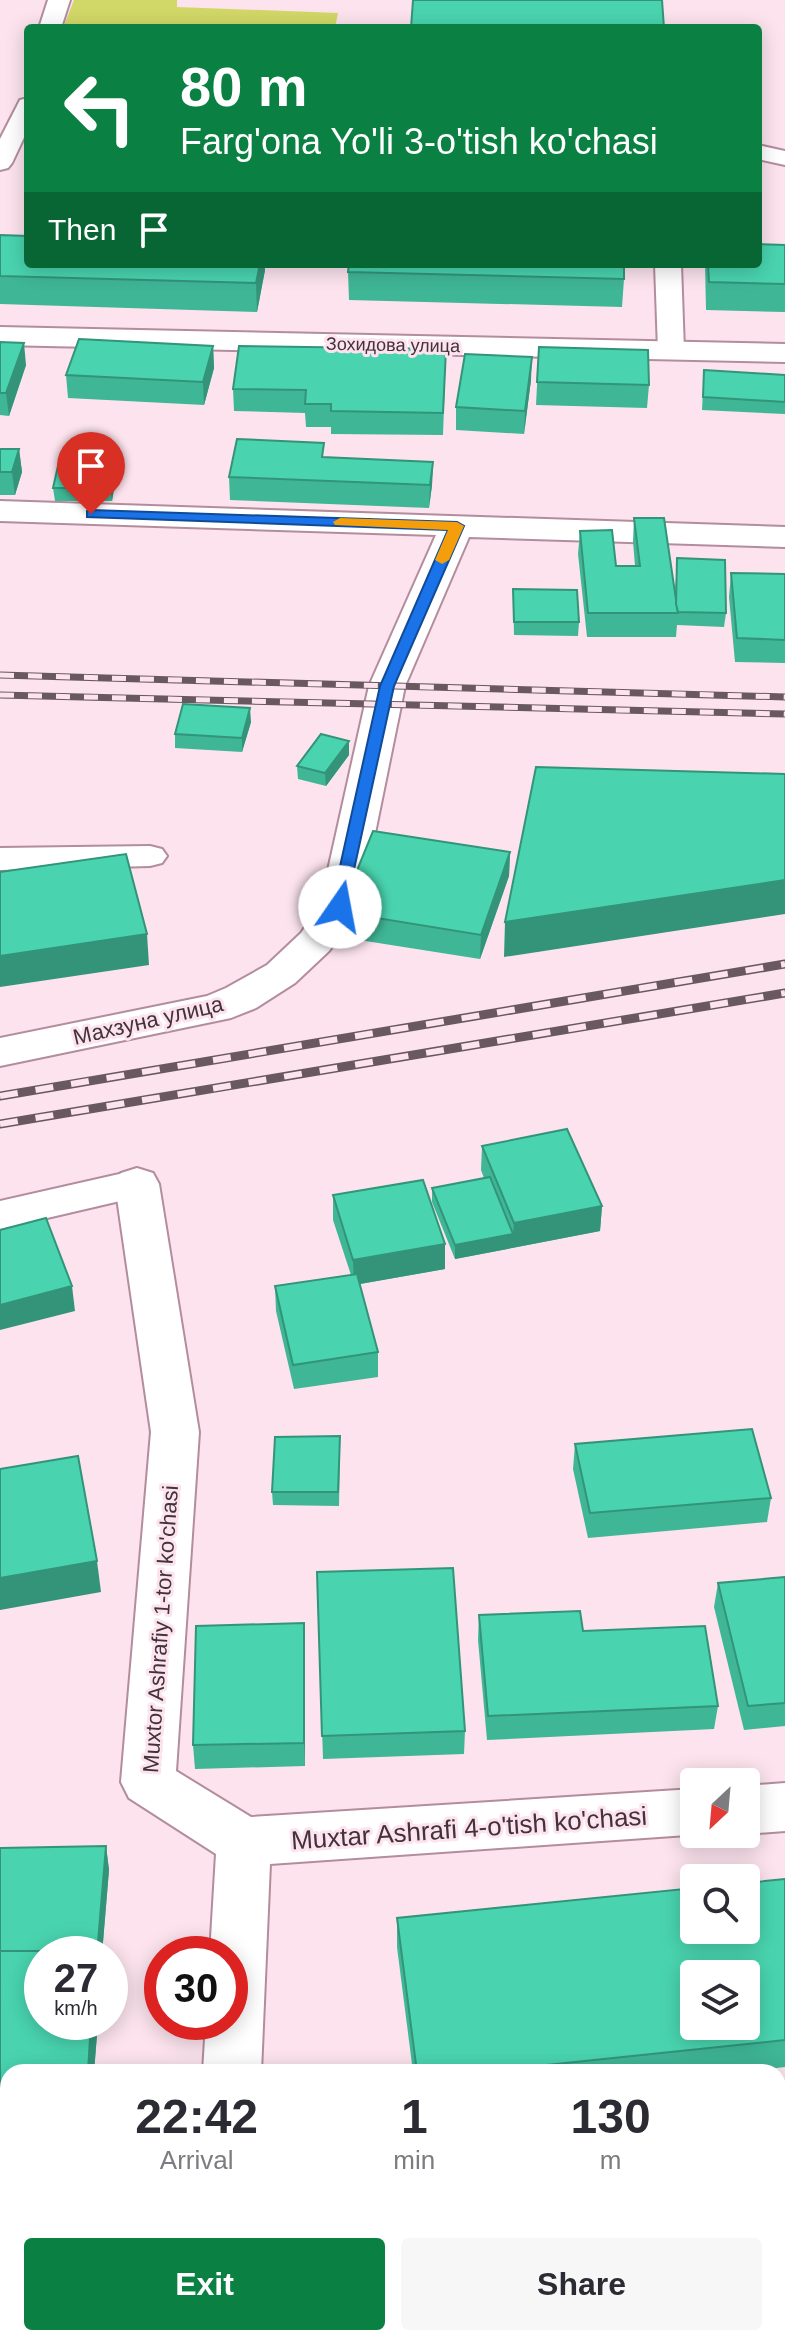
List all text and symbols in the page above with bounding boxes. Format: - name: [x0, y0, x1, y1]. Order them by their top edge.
- text: 80 m: [180, 55, 308, 118]
- icon: left: [48, 56, 152, 160]
- text: Farg'ona Yo'li 3-o'tish ko'chasi: [180, 121, 658, 162]
- icon: arrive: [132, 208, 176, 252]
- text: Then: [48, 213, 116, 246]
- street label: Зохидова улица: [326, 334, 461, 356]
- pin: [57, 432, 125, 514]
- icon: arrive: [69, 444, 113, 488]
- position arrow: [298, 865, 382, 949]
- street label: Махзуна улица: [71, 991, 226, 1050]
- street label: Muxtor Ashrafiy 1-tor ko'chasi: [138, 1485, 183, 1773]
- north arrow: [680, 1768, 760, 1848]
- map controls: [680, 1768, 760, 2040]
- street label: Muxtar Ashrafi 4-o'tish ko'chasi: [290, 1801, 648, 1855]
- button: search: [680, 1864, 760, 1944]
- speed limit sign: 30: [144, 1936, 248, 2040]
- text: 27: [54, 1956, 98, 2000]
- button: layers: [680, 1960, 760, 2040]
- text: km/h: [54, 1997, 98, 2019]
- text: 22:42: [135, 2090, 258, 2143]
- text: 1: [401, 2090, 428, 2143]
- text: 130: [571, 2090, 651, 2143]
- text: Arrival: [160, 2145, 234, 2175]
- text: min: [393, 2145, 435, 2175]
- text: m: [600, 2145, 621, 2175]
- button: Exit: [24, 2238, 385, 2330]
- button: Share: [401, 2238, 762, 2330]

